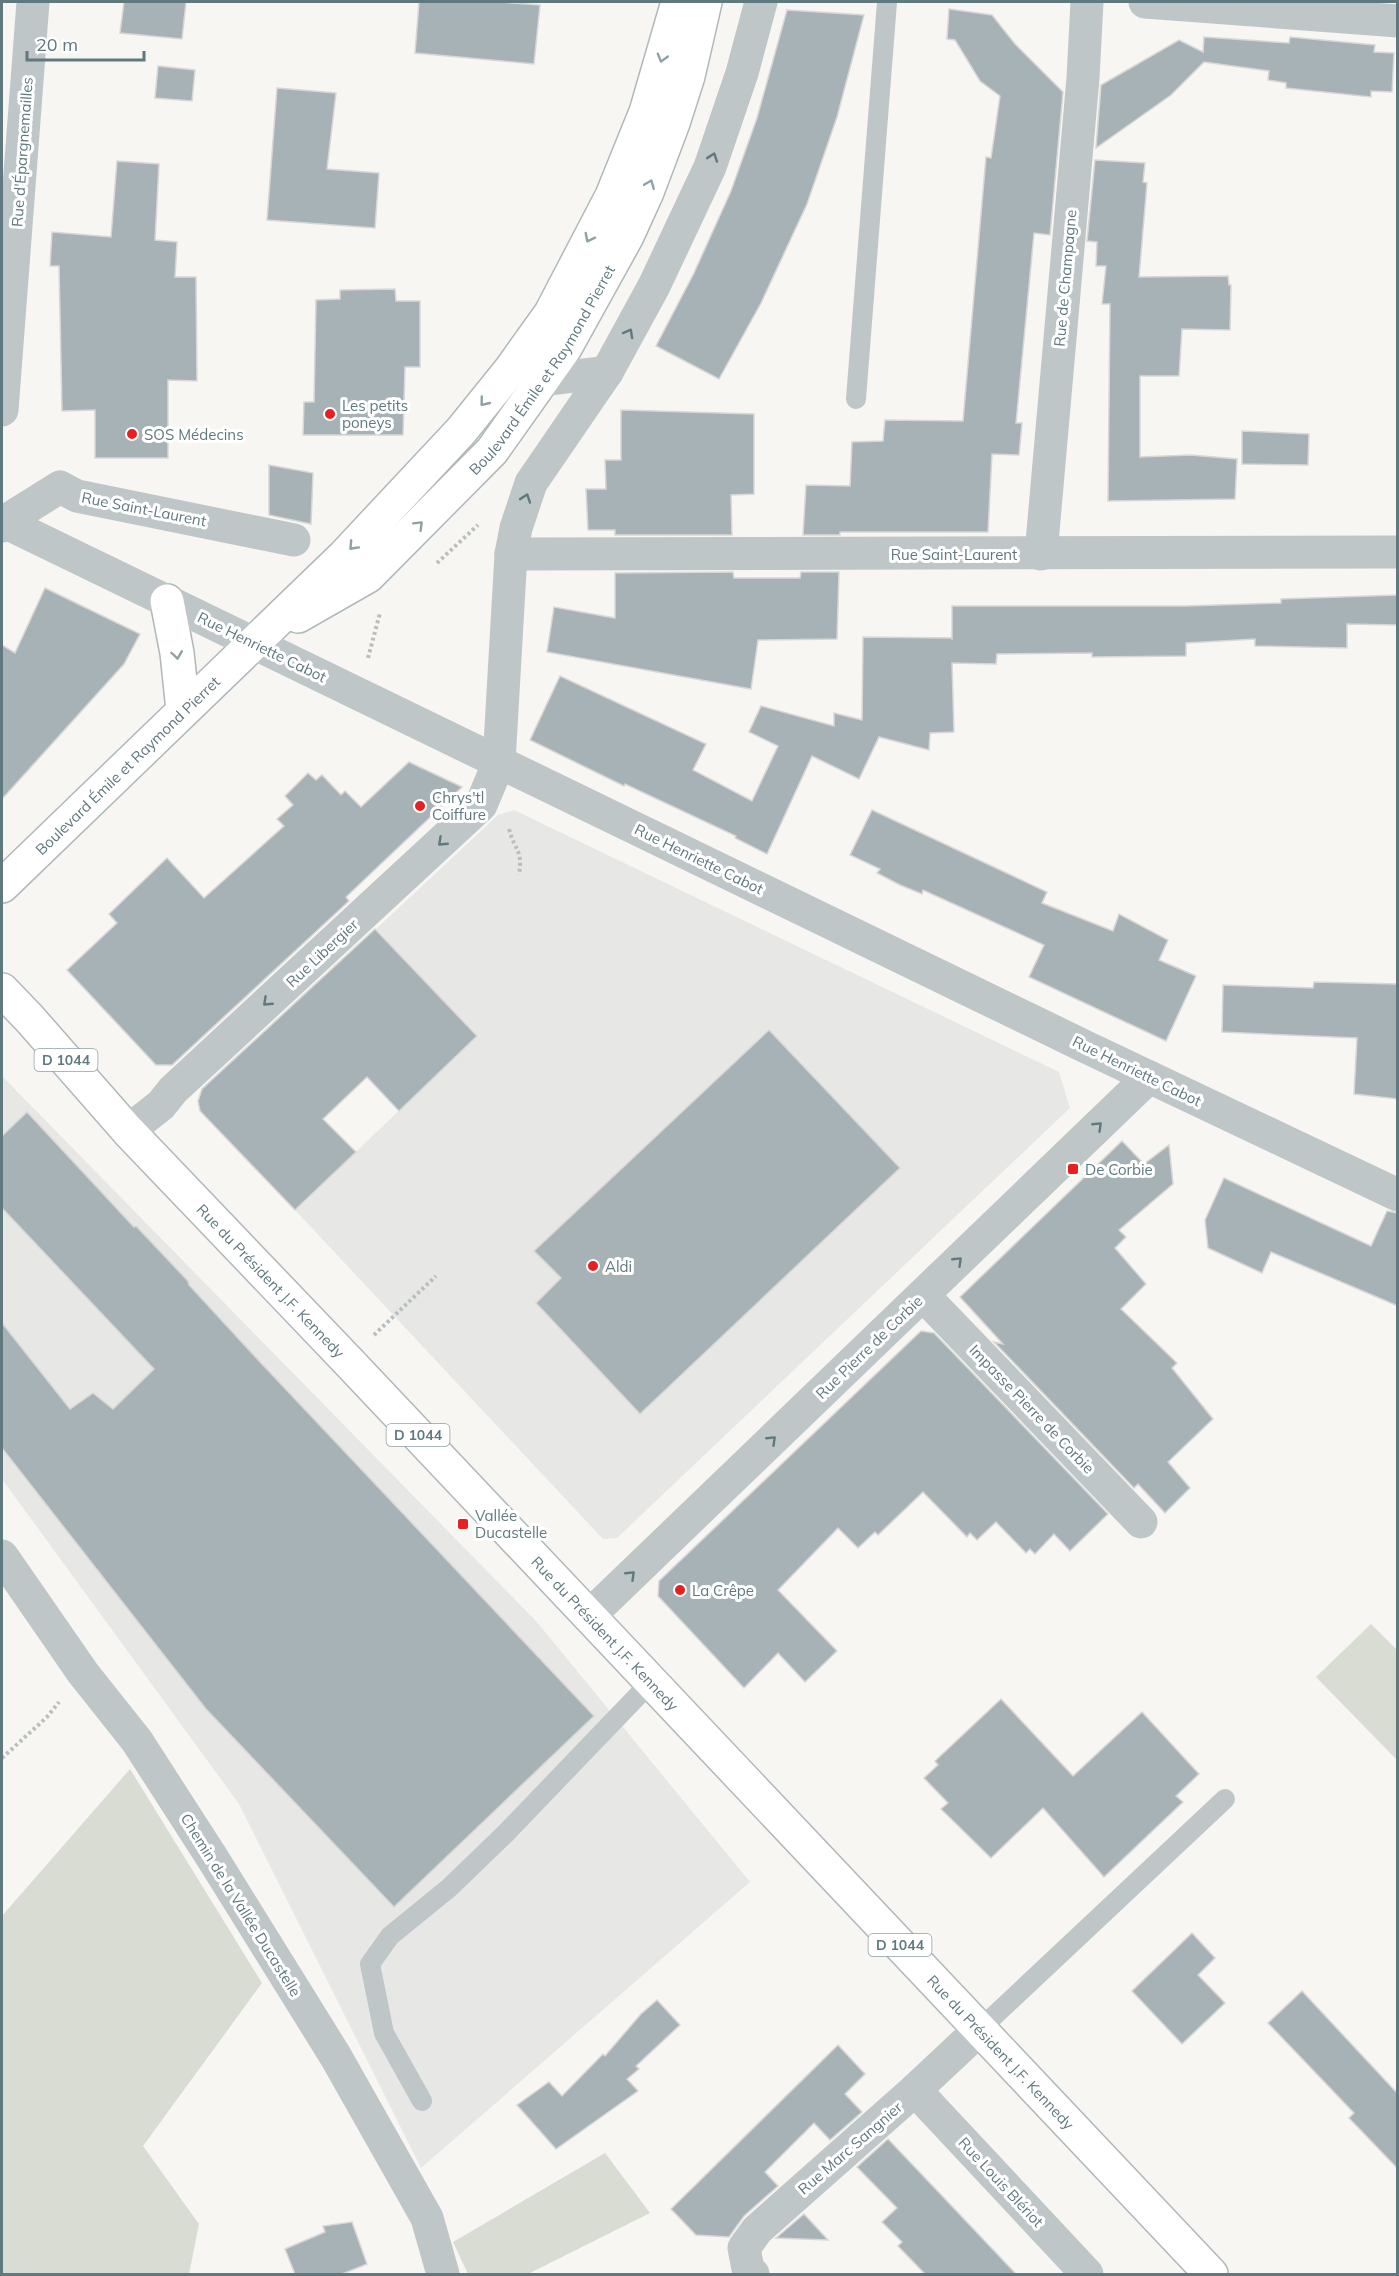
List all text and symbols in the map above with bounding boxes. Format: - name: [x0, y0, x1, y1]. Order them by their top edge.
- scale bar: [27, 24, 144, 62]
- text: 20 m: [36, 33, 78, 56]
- one-way arrow: [656, 53, 669, 63]
- street label: Rue d'Épargnemailles: [7, 76, 37, 228]
- one-way arrow: [706, 152, 719, 163]
- one-way arrow: [642, 179, 655, 190]
- street label: Rue de Champagne: [1050, 209, 1080, 347]
- one-way arrow: [585, 232, 597, 243]
- street label: Boulevard Émile et Raymond Pierret: [465, 261, 619, 479]
- one-way arrow: [622, 328, 633, 339]
- one-way arrow: [481, 395, 492, 406]
- place label: Les petits poneys: [342, 396, 408, 432]
- marker: Les petits poneys: [323, 407, 337, 421]
- place label: SOS Médecins: [144, 425, 244, 444]
- marker: SOS Médecins: [125, 427, 139, 441]
- street label: Rue Saint-Laurent: [80, 488, 208, 530]
- one-way arrow: [519, 493, 532, 504]
- one-way arrow: [411, 521, 422, 532]
- one-way arrow: [349, 539, 360, 550]
- street label: Rue Saint-Laurent: [891, 545, 1017, 564]
- street label: Rue Henriette Cabot: [195, 608, 329, 686]
- one-way arrow: [171, 651, 183, 660]
- street label: Boulevard Émile et Raymond Pierret: [31, 672, 224, 859]
- place label: Chrys'tl Coiffure: [432, 788, 486, 824]
- marker: Chrys'tl Coiffure: [413, 799, 427, 813]
- street label: Rue Henriette Cabot: [632, 820, 766, 898]
- one-way arrow: [438, 835, 448, 846]
- street label: Rue Libergier: [282, 914, 362, 991]
- one-way arrow: [264, 995, 275, 1006]
- street label: Rue Henriette Cabot: [1070, 1032, 1204, 1110]
- road number: D 1044: [34, 1049, 98, 1071]
- one-way arrow: [1092, 1122, 1102, 1133]
- place label: De Corbie: [1085, 1160, 1153, 1179]
- marker: De Corbie: [1066, 1162, 1080, 1176]
- street label: Rue du Président J.F. Kennedy: [193, 1200, 349, 1361]
- place label: Aldi: [605, 1257, 632, 1276]
- one-way arrow: [950, 1258, 961, 1269]
- marker: Aldi: [586, 1259, 600, 1273]
- street label: Rue Pierre de Corbie: [812, 1291, 926, 1403]
- street label: Impasse Pierre de Corbie: [965, 1341, 1099, 1477]
- road number: D 1044: [386, 1424, 450, 1446]
- one-way arrow: [764, 1437, 775, 1448]
- place label: Vallée Ducastelle: [475, 1506, 547, 1542]
- marker: Vallée Ducastelle: [456, 1517, 470, 1531]
- street label: Rue du Président J.F. Kennedy: [528, 1552, 683, 1715]
- one-way arrow: [624, 1572, 635, 1583]
- place label: La Crêpe: [692, 1581, 754, 1600]
- marker: La Crêpe: [673, 1583, 687, 1597]
- street label: Chemin de la Vallée Ducastelle: [177, 1810, 305, 2000]
- road number: D 1044: [868, 1934, 932, 1956]
- street label: Rue du Président J.F. Kennedy: [923, 1970, 1079, 2133]
- street label: Rue Marc Sangnier: [794, 2097, 906, 2198]
- street label: Rue Louis Blériot: [954, 2133, 1048, 2231]

